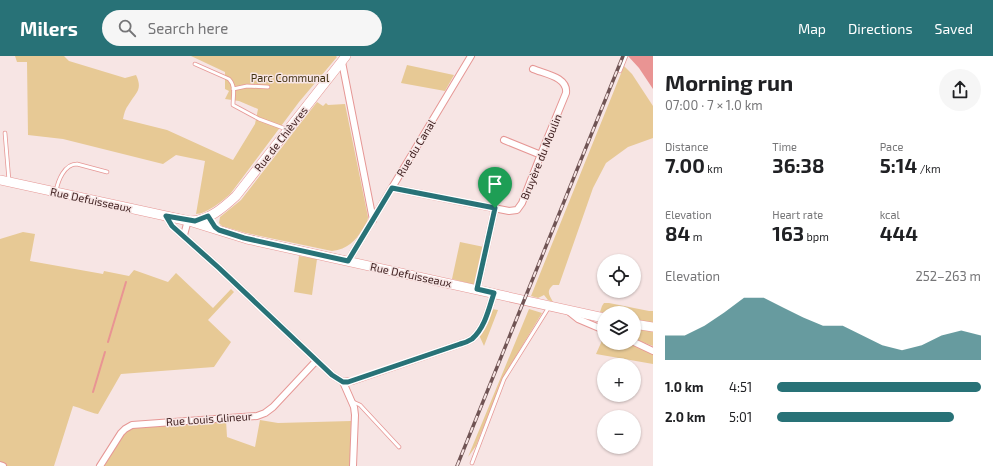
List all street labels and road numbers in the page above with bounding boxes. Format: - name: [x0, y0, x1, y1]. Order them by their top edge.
- street label: Rue de Chièvres: [251, 103, 310, 174]
- street label: Bruyère du Moulin: [517, 112, 564, 202]
- street label: Rue du Canal: [393, 116, 438, 179]
- street label: Rue Defuisseaux: [49, 185, 133, 215]
- street label: Rue Defuisseaux: [369, 260, 453, 290]
- street label: Rue Louis Glineur: [165, 409, 253, 428]

